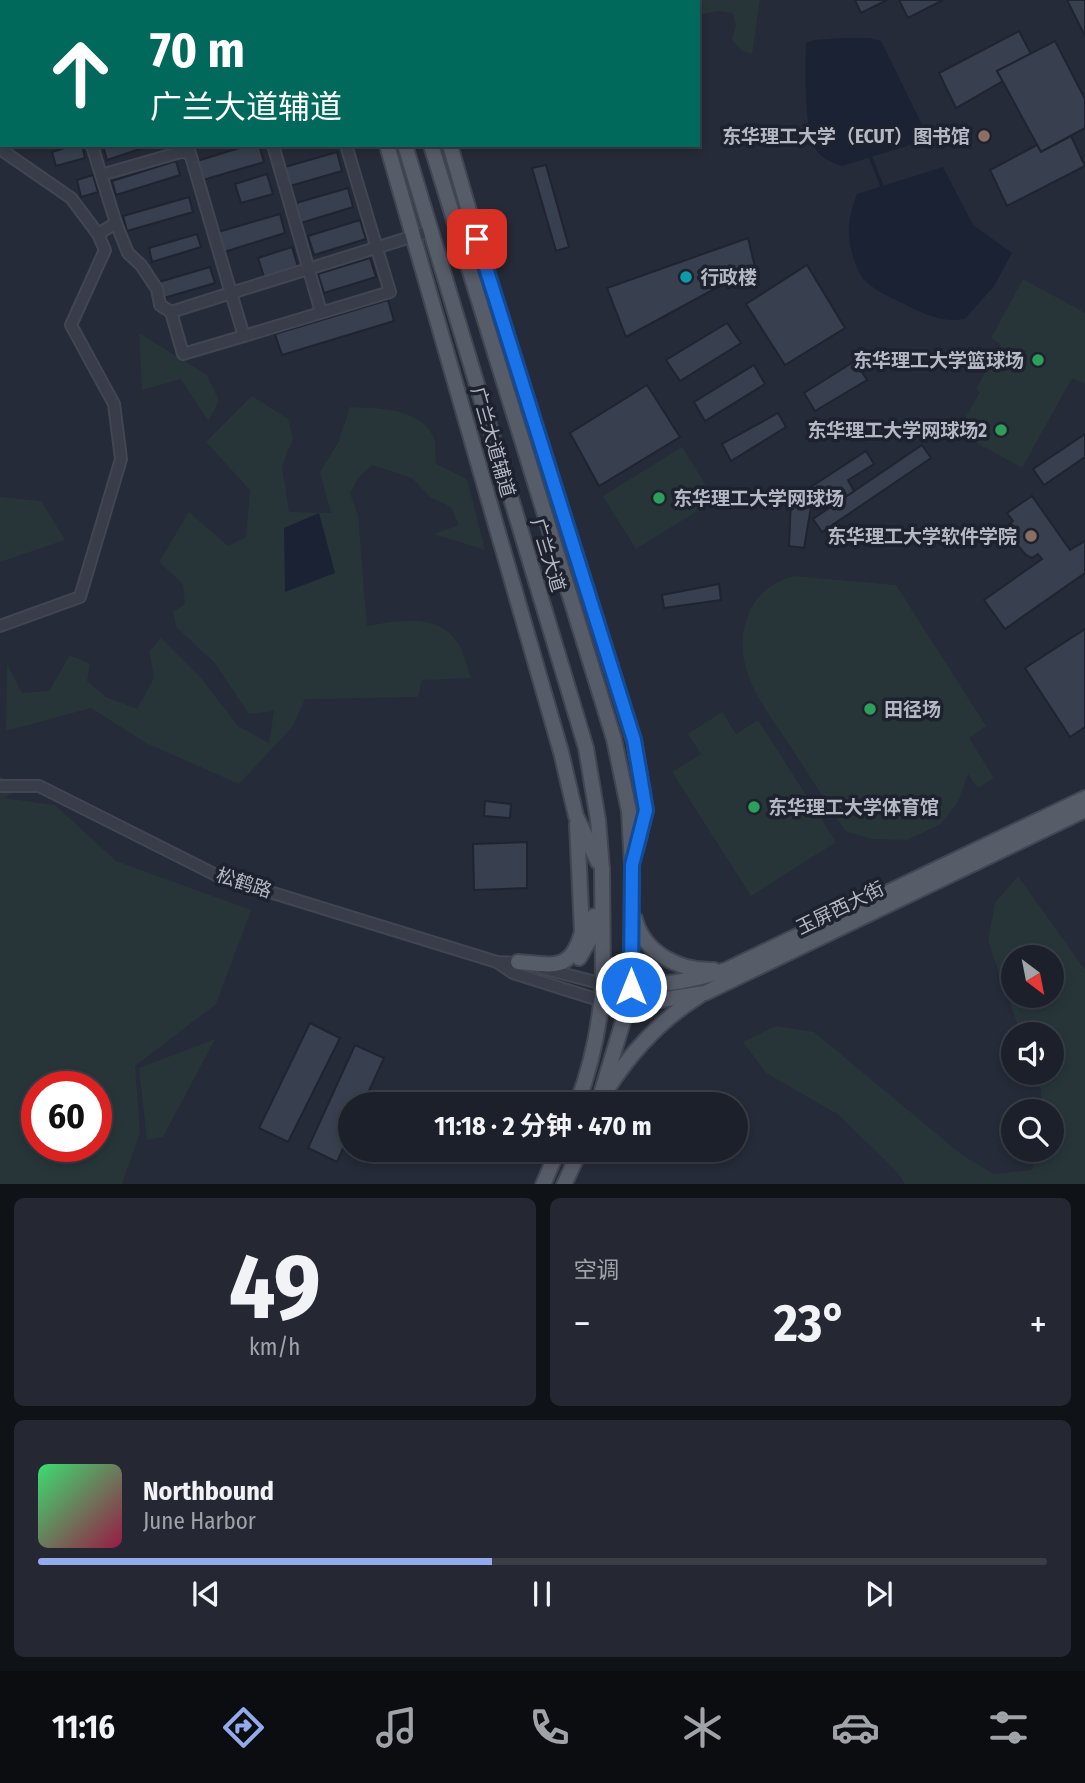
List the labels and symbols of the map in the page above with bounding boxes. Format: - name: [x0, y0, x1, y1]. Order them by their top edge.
- place label: 东华理工大学（ECUT）图书馆: [722, 125, 970, 148]
- marker: 东华理工大学（ECUT）图书馆: [976, 128, 992, 144]
- pin: [447, 209, 507, 269]
- place label: 行政楼: [700, 266, 757, 289]
- marker: 行政楼: [678, 269, 694, 285]
- place label: 东华理工大学篮球场: [853, 349, 1024, 372]
- marker: 东华理工大学篮球场: [1030, 352, 1046, 368]
- street label: 广兰大道辅道: [466, 384, 520, 500]
- place label: 东华理工大学网球场2: [807, 419, 987, 442]
- marker: 东华理工大学网球场2: [993, 422, 1009, 438]
- place label: 东华理工大学网球场: [673, 487, 844, 510]
- marker: 东华理工大学网球场: [651, 490, 667, 506]
- street label: 广兰大道: [526, 515, 570, 595]
- place label: 东华理工大学软件学院: [827, 525, 1017, 548]
- marker: 东华理工大学软件学院: [1023, 528, 1039, 544]
- place label: 田径场: [884, 698, 941, 721]
- marker: 田径场: [862, 701, 878, 717]
- place label: 东华理工大学体育馆: [768, 796, 939, 819]
- marker: 东华理工大学体育馆: [746, 799, 762, 815]
- street label: 松鹤路: [213, 863, 275, 903]
- street label: 玉屏西大街: [792, 877, 888, 939]
- north arrow: [1001, 945, 1064, 1008]
- position arrow: [594, 950, 668, 1024]
- speed limit sign: 60: [21, 1071, 112, 1162]

